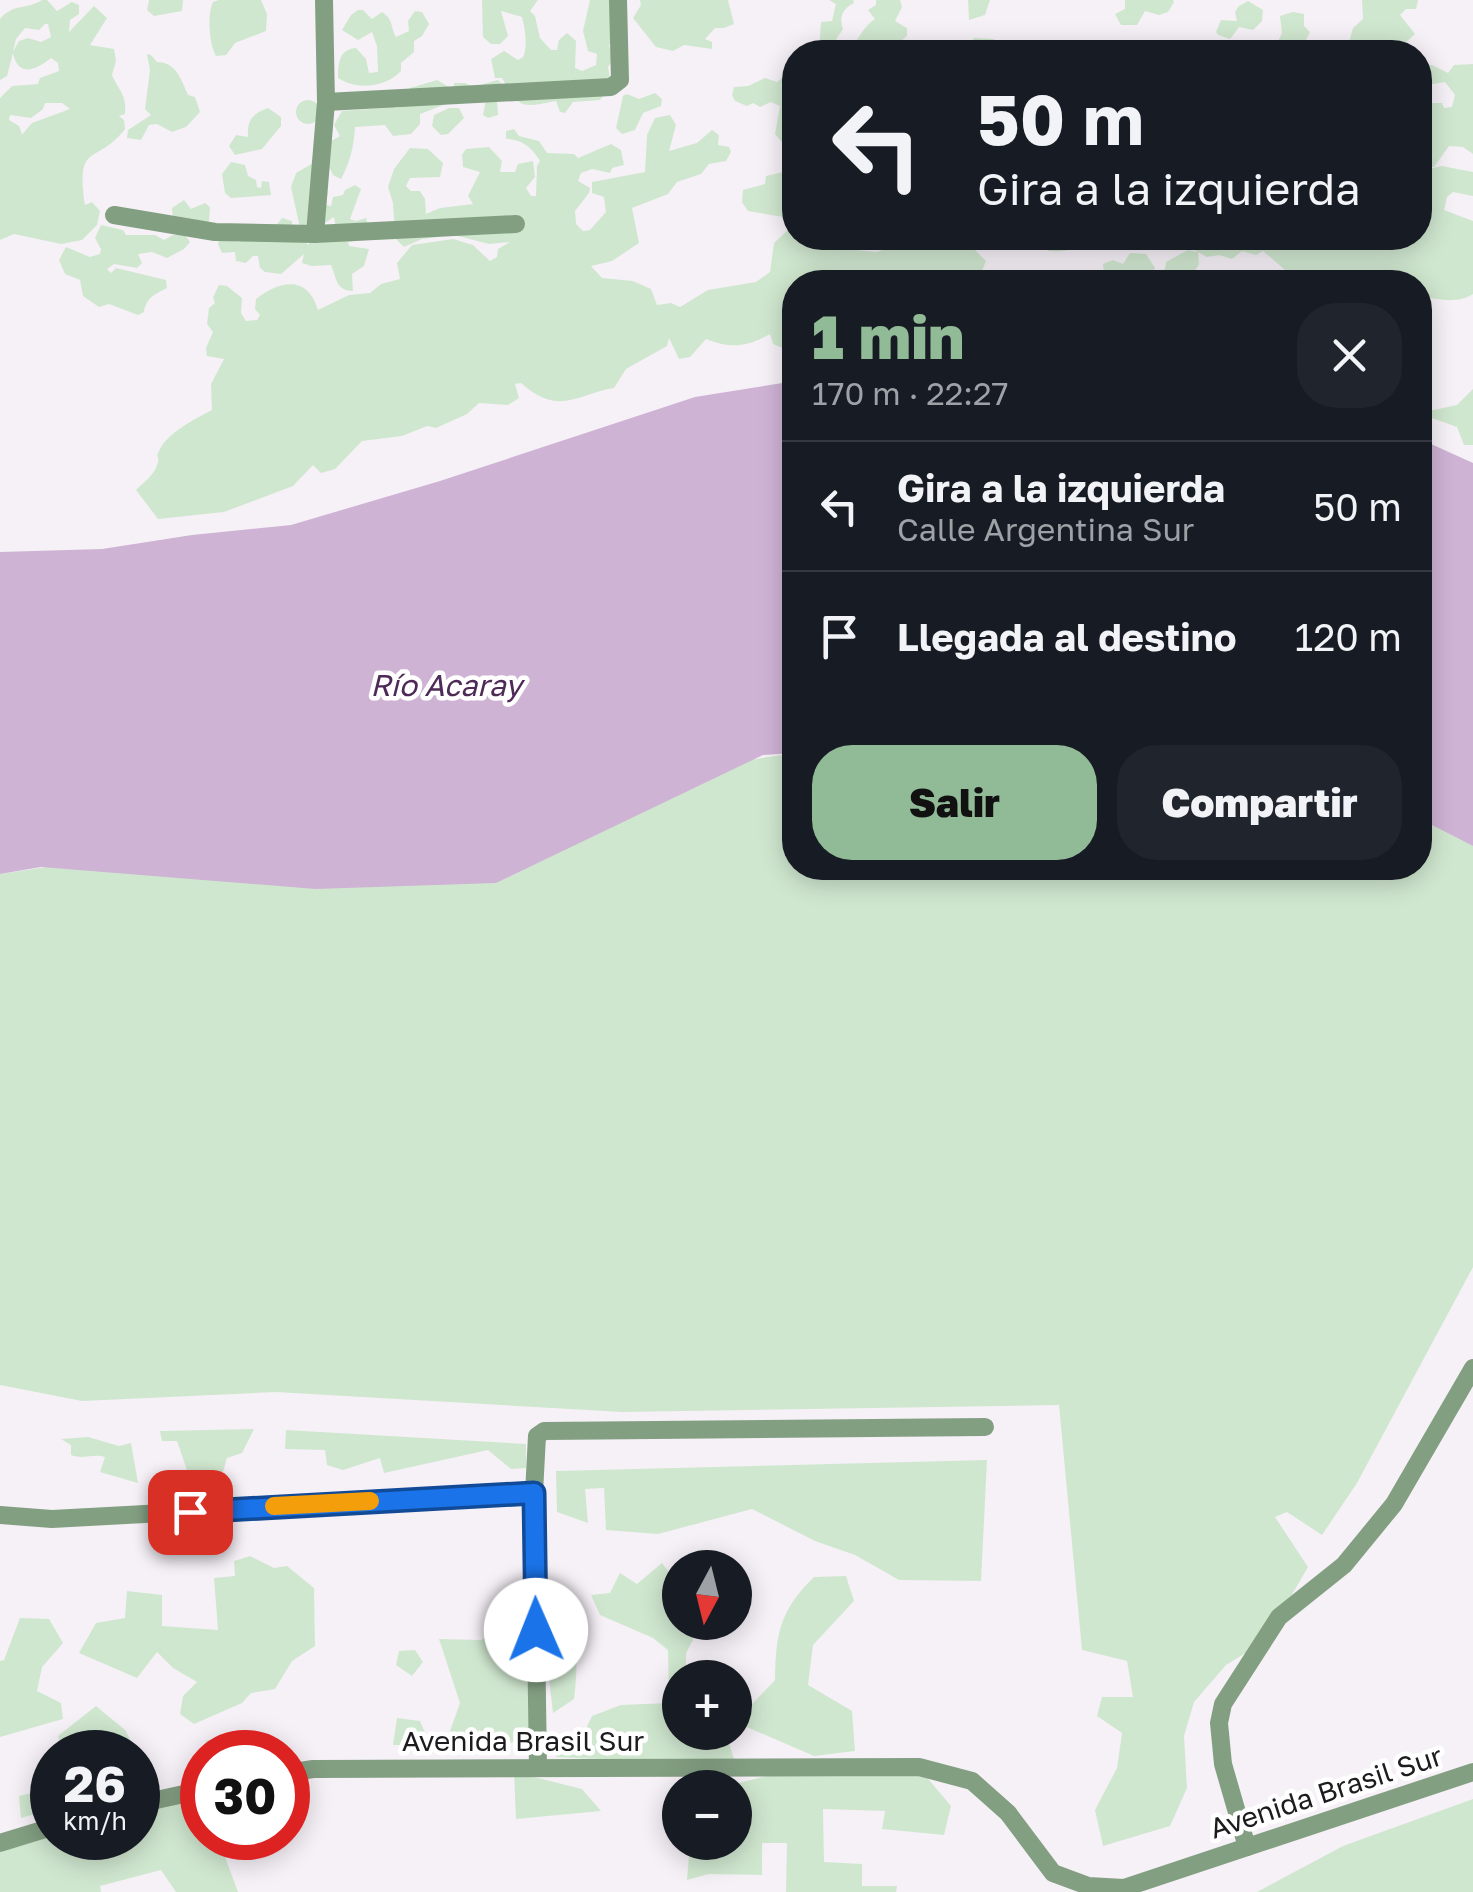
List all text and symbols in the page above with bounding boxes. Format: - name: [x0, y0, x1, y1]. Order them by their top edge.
- text: 50 m: [977, 76, 1144, 160]
- icon: left: [812, 80, 942, 210]
- text: Gira a la izquierda: [977, 161, 1361, 215]
- text: 1 min: [812, 300, 964, 372]
- button: close: [1297, 303, 1402, 408]
- text: 170 m · 22:27: [812, 374, 1008, 412]
- text: Gira a la izquierda: [897, 465, 1225, 510]
- icon: left: [812, 479, 867, 534]
- text: 50 m: [1313, 484, 1402, 529]
- text: Calle Argentina Sur: [897, 510, 1194, 548]
- icon: arrive: [812, 609, 867, 664]
- text: Llegada al destino: [897, 614, 1237, 659]
- text: 120 m: [1295, 614, 1402, 659]
- water label: Río Acaray: [370, 667, 526, 703]
- button: Salir: [812, 745, 1097, 860]
- button: Compartir: [1117, 745, 1402, 860]
- pin: [148, 1470, 233, 1555]
- icon: arrive: [163, 1485, 218, 1540]
- north arrow: [662, 1550, 752, 1640]
- map controls: [662, 1550, 752, 1860]
- position arrow: [484, 1578, 588, 1682]
- button: +: [662, 1660, 752, 1750]
- street label: Avenida Brasil Sur: [402, 1724, 644, 1757]
- speed limit sign: 30: [180, 1730, 310, 1860]
- street label: Avenida Brasil Sur: [1205, 1738, 1446, 1845]
- text: 26: [64, 1753, 126, 1813]
- button: −: [662, 1770, 752, 1860]
- text: km/h: [63, 1805, 127, 1836]

